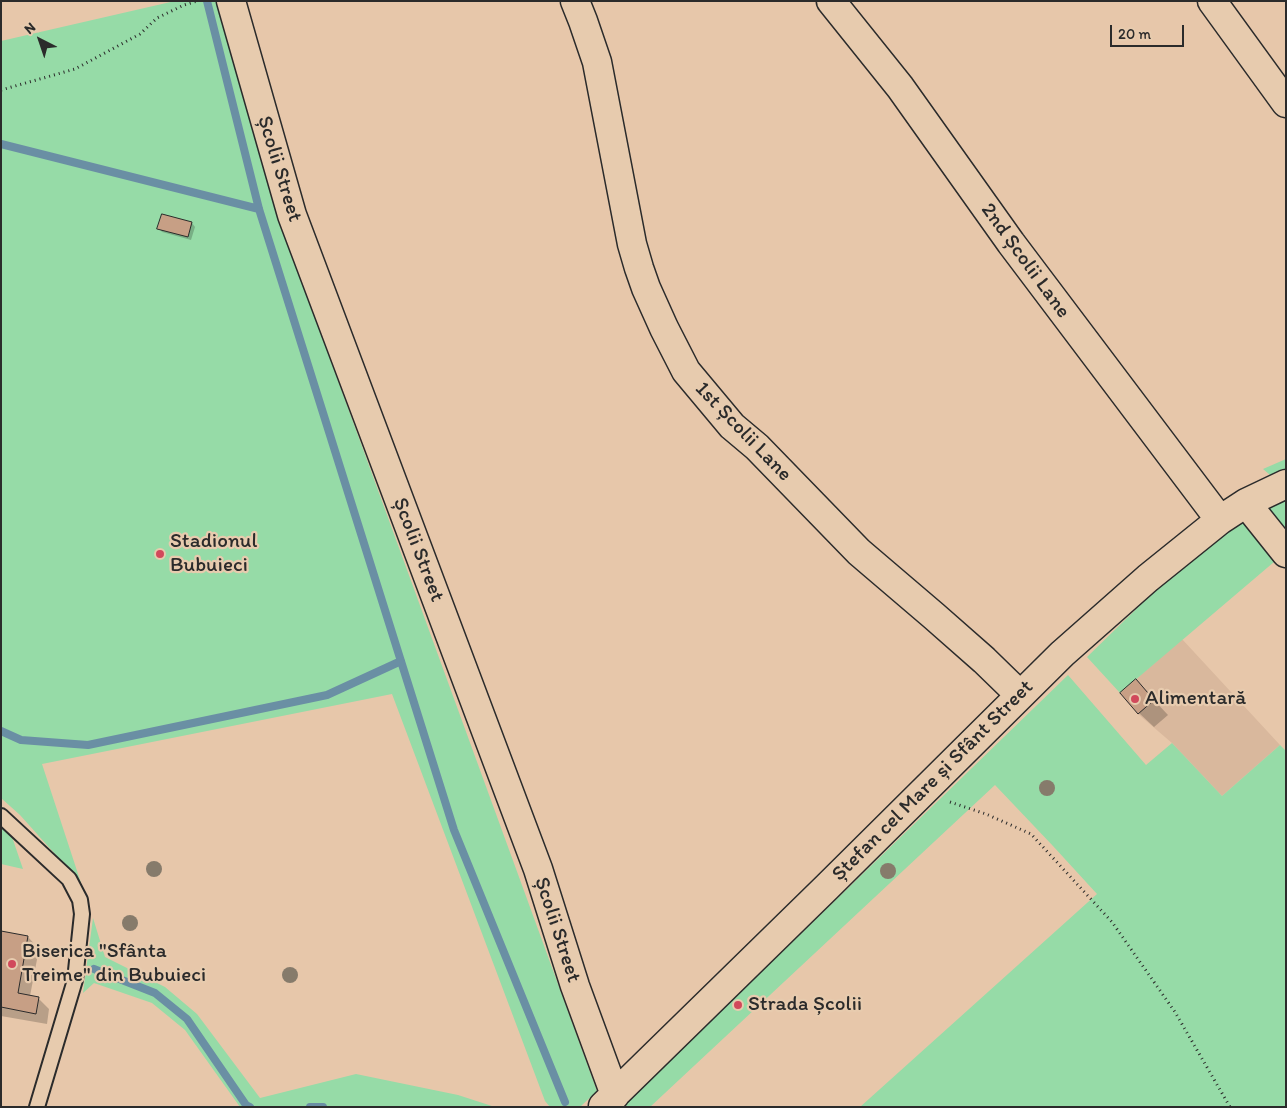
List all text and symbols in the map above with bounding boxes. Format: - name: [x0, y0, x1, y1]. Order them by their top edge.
- north arrow: [15, 15, 65, 65]
- scale bar: [1112, 15, 1186, 47]
- text: N: [21, 19, 39, 38]
- text: 20 m: [1118, 25, 1151, 43]
- street label: Școlii Street: [251, 113, 307, 225]
- street label: 2nd Școlii Lane: [975, 199, 1075, 323]
- street label: 1st Școlii Lane: [689, 377, 797, 487]
- street label: Școlii Street: [387, 494, 449, 606]
- place label: Stadionul Bubuieci: [170, 529, 257, 579]
- marker: Stadionul Bubuieci: [154, 548, 166, 560]
- street label: Ștefan cel Mare și Sfânt Street: [827, 675, 1039, 887]
- place label: Alimentară: [1145, 686, 1246, 712]
- marker: Alimentară: [1129, 693, 1141, 705]
- street label: Școlii Street: [528, 874, 586, 986]
- place label: Biserica "Sfânta Treime" din Bubuieci: [22, 939, 206, 989]
- marker: Biserica "Sfânta Treime" din Bubuieci: [6, 958, 18, 970]
- place label: Strada Școlii: [748, 992, 862, 1018]
- marker: Strada Școlii: [732, 999, 744, 1011]

